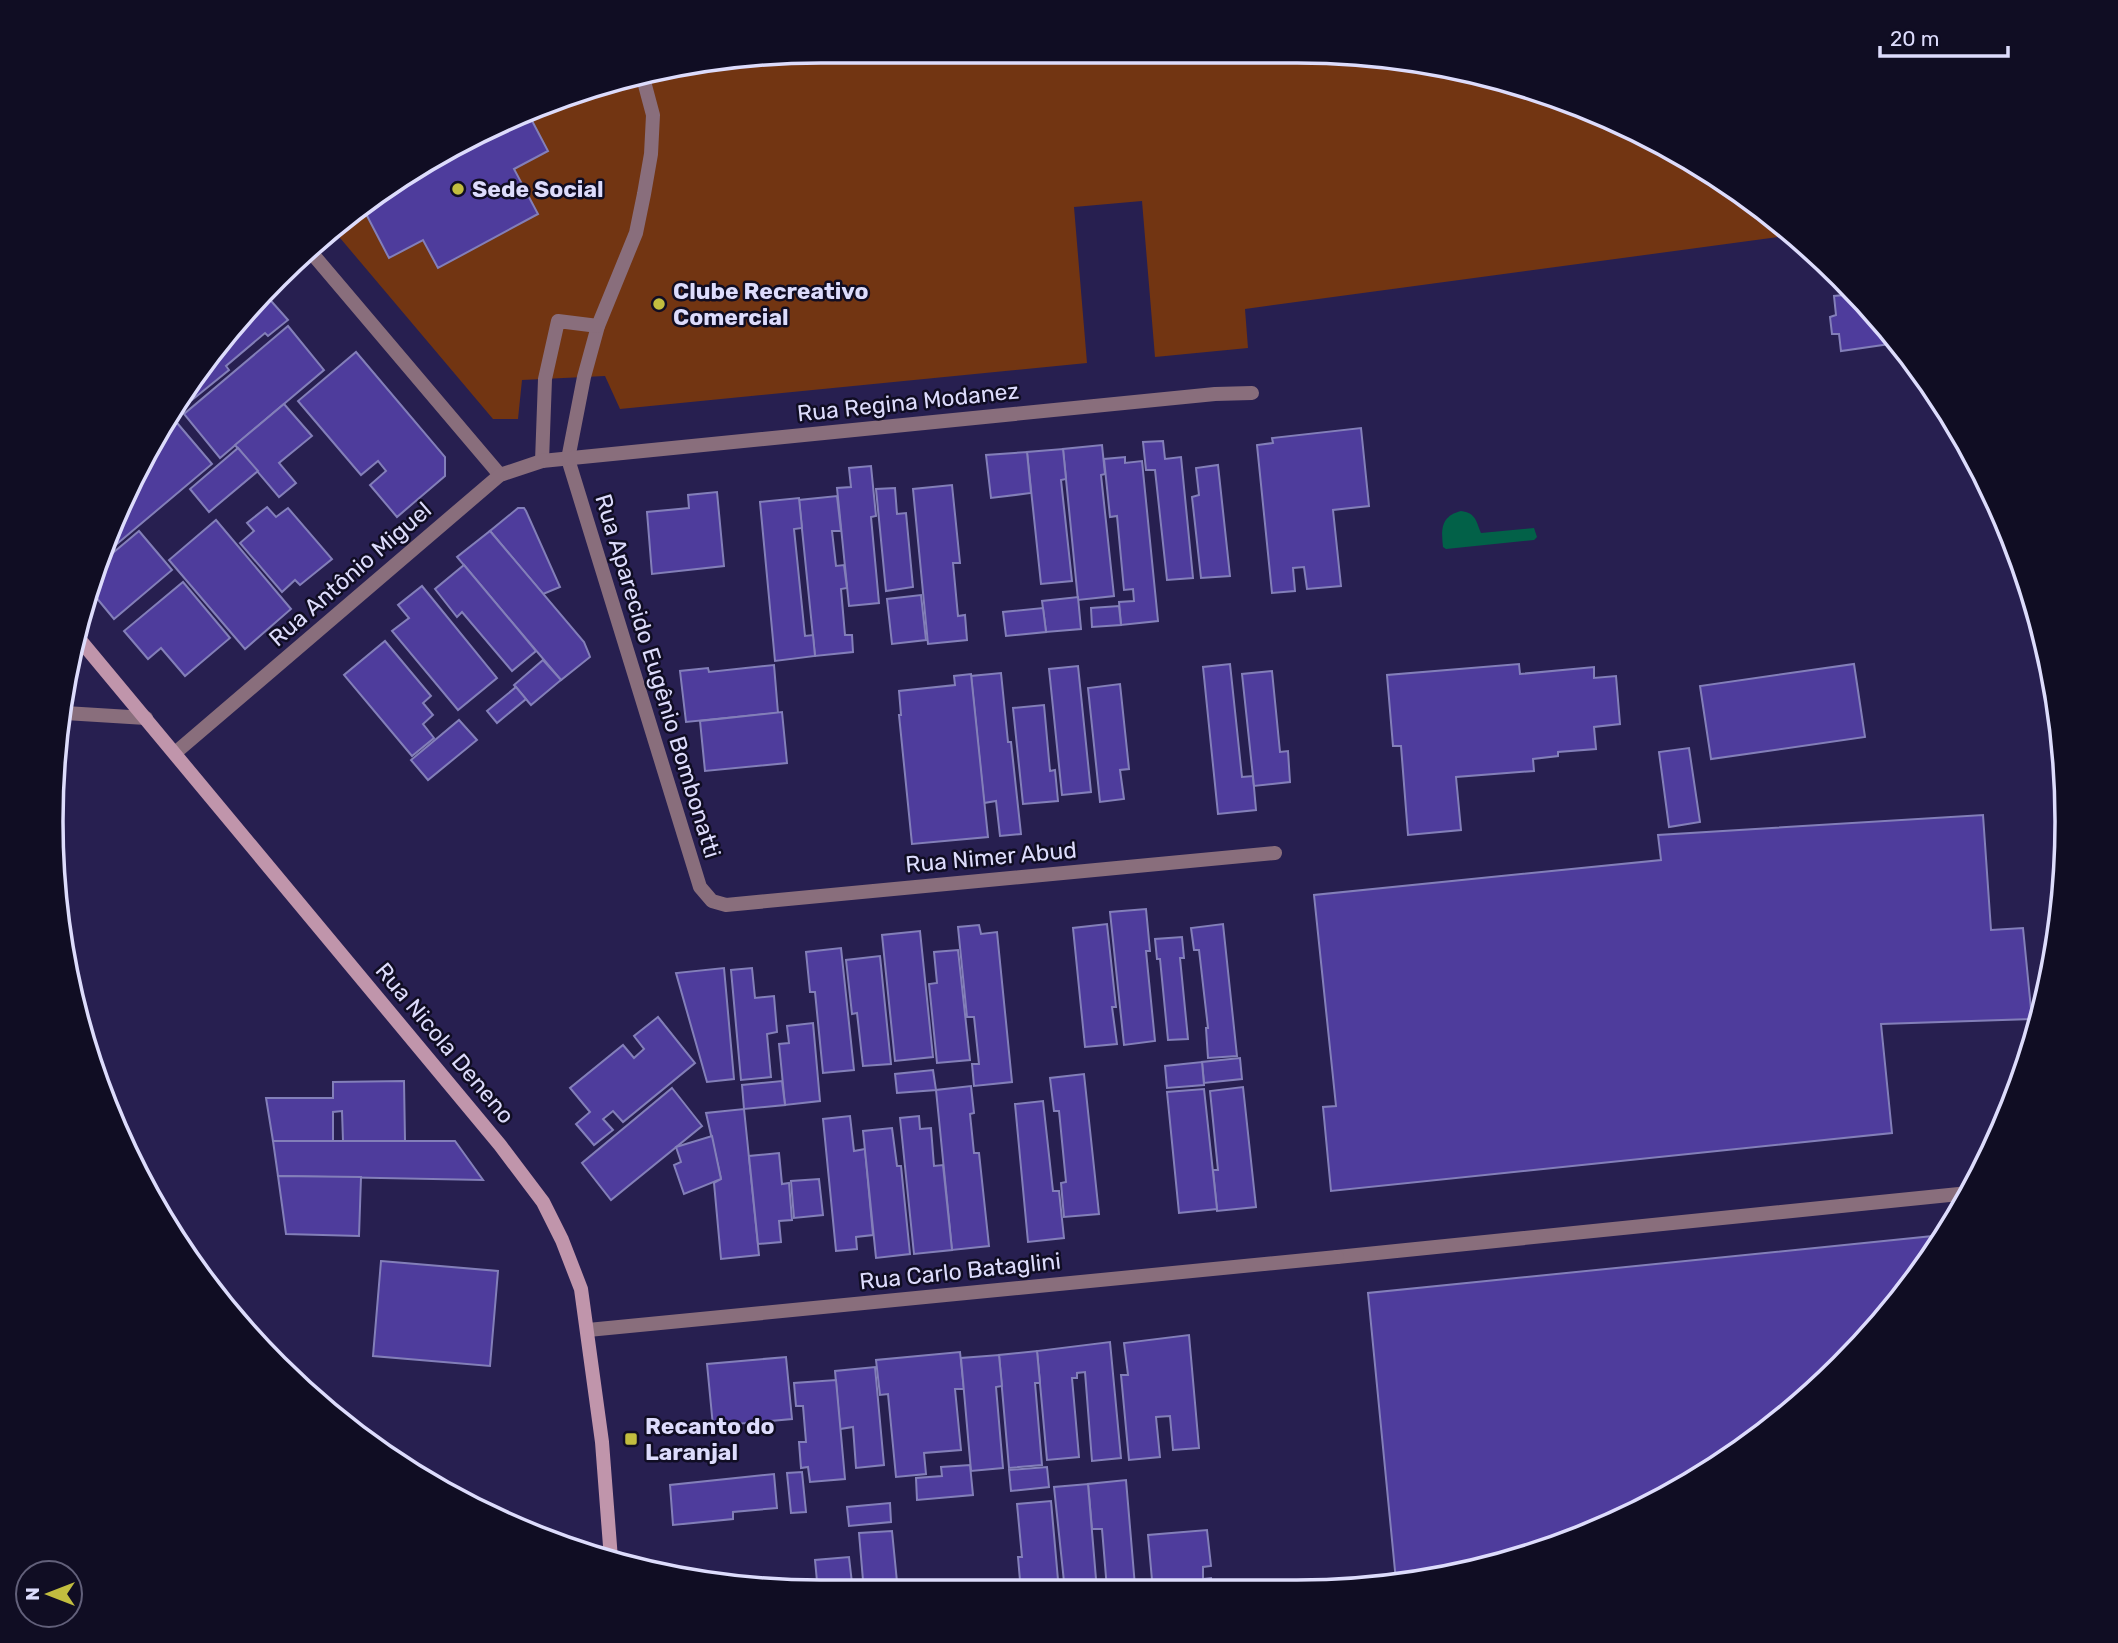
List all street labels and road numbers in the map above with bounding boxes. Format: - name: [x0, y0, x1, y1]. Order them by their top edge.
- street label: Rua Regina Modanez: [796, 376, 1020, 428]
- street label: Rua Aparecido Eugênio Bombonatti: [589, 491, 727, 861]
- street label: Rua Antônio Miguel: [263, 496, 437, 652]
- street label: Rua Nimer Abud: [904, 836, 1078, 878]
- street label: Rua Nicola Deneno: [370, 957, 520, 1129]
- street label: Rua Carlo Bataglini: [858, 1246, 1062, 1296]

